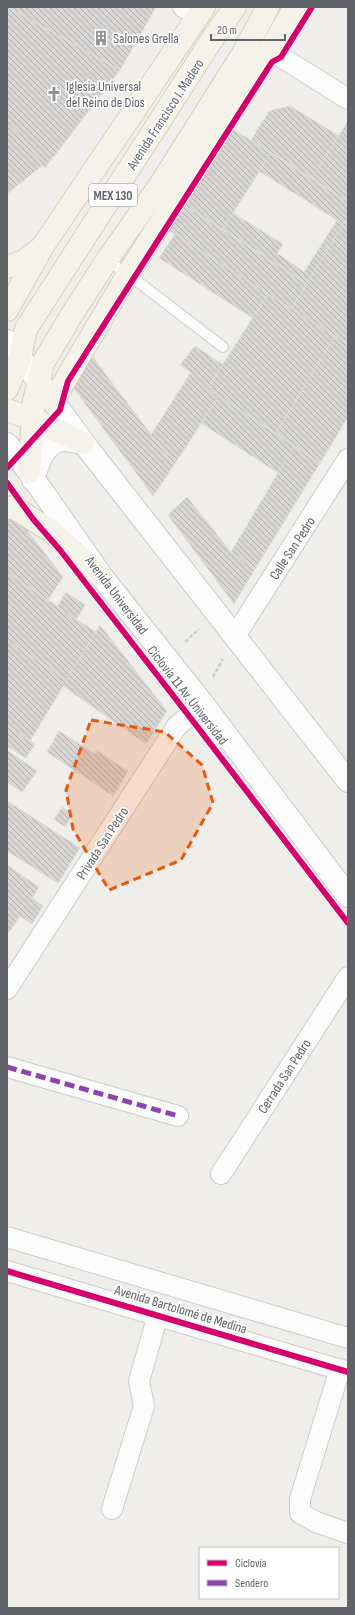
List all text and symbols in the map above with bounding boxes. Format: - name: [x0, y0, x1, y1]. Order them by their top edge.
- scale bar: [211, 16, 285, 42]
- text: 20 m: [217, 23, 237, 38]
- building icon: Salones Grella: [92, 29, 110, 47]
- place label: Salones Grella: [113, 30, 179, 47]
- street label: Avenida Francisco I. Madero: [123, 56, 208, 174]
- place label: Iglesia Universal del Reino de Dios: [66, 78, 145, 111]
- church icon: Iglesia Universal del Reino de Dios: [45, 85, 63, 103]
- road number: MEX 130: [89, 184, 137, 206]
- street label: Calle San Pedro: [266, 513, 319, 583]
- street label: Avenida Universidad: [81, 552, 152, 638]
- street label: Ciclovía 11 Av. Universidad: [144, 642, 232, 748]
- street label: Privada San Pedro: [73, 804, 132, 883]
- street label: Cerrada San Pedro: [254, 1036, 315, 1117]
- street label: Avenida Bartolomé de Medina: [112, 1281, 249, 1338]
- legend: [199, 1547, 339, 1599]
- text: Ciclovía: [235, 1556, 267, 1571]
- text: Sendero: [235, 1576, 268, 1591]

